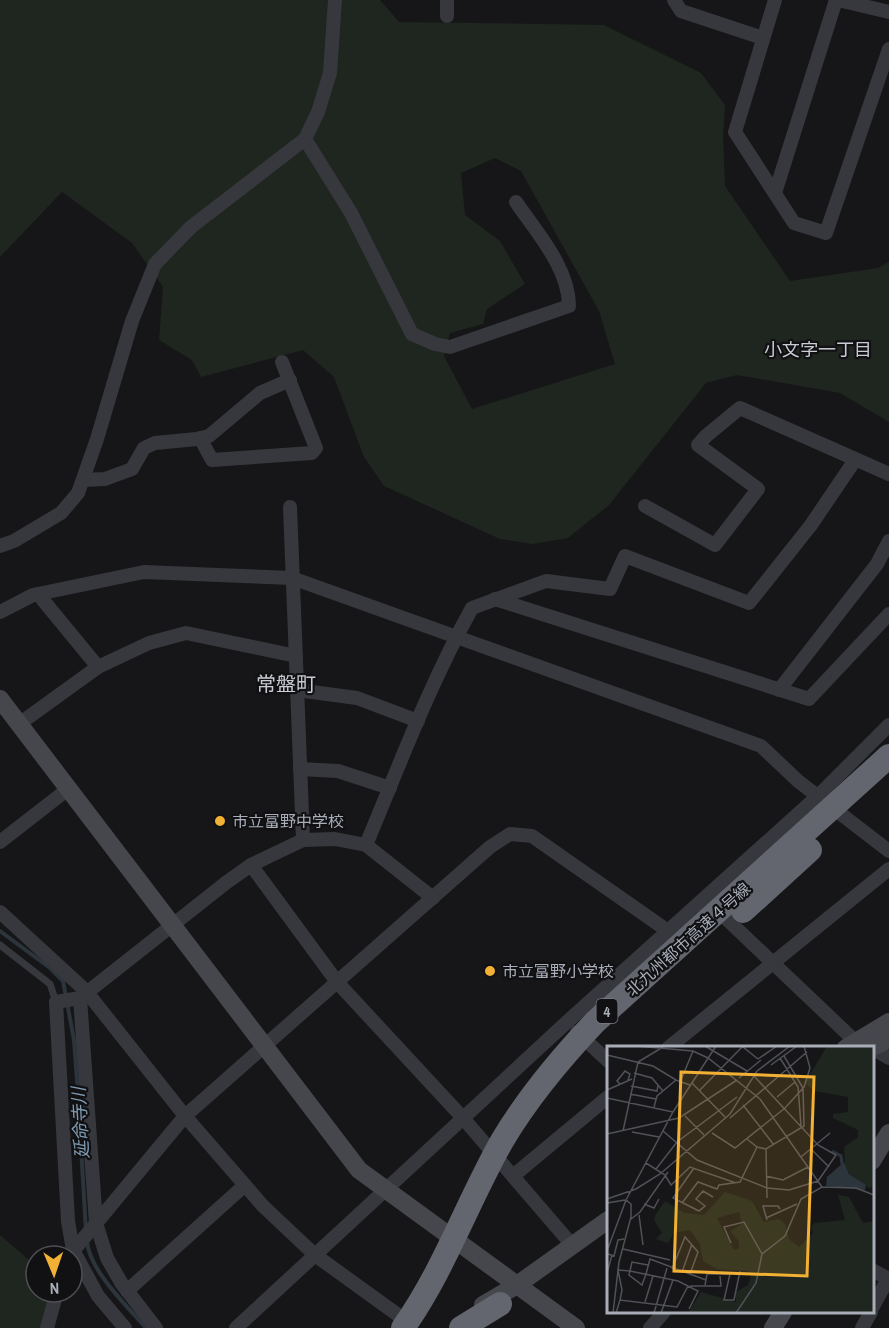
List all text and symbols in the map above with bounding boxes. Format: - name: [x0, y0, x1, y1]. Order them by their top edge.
- district label: 小文字一丁目: [764, 337, 872, 362]
- district label: 常盤町: [256, 670, 316, 697]
- place label: 市立富野中学校: [232, 810, 344, 832]
- marker: 市立富野中学校: [213, 814, 227, 828]
- street label: 北九州都市高速４号線: [621, 877, 755, 1001]
- place label: 市立富野小学校: [502, 960, 614, 982]
- marker: 市立富野小学校: [483, 964, 497, 978]
- road number: 4: [596, 999, 618, 1023]
- inset map: [607, 1046, 874, 1313]
- water label: 延命寺川: [66, 1084, 94, 1160]
- north arrow: [24, 1244, 84, 1304]
- text: N: [49, 1278, 60, 1300]

